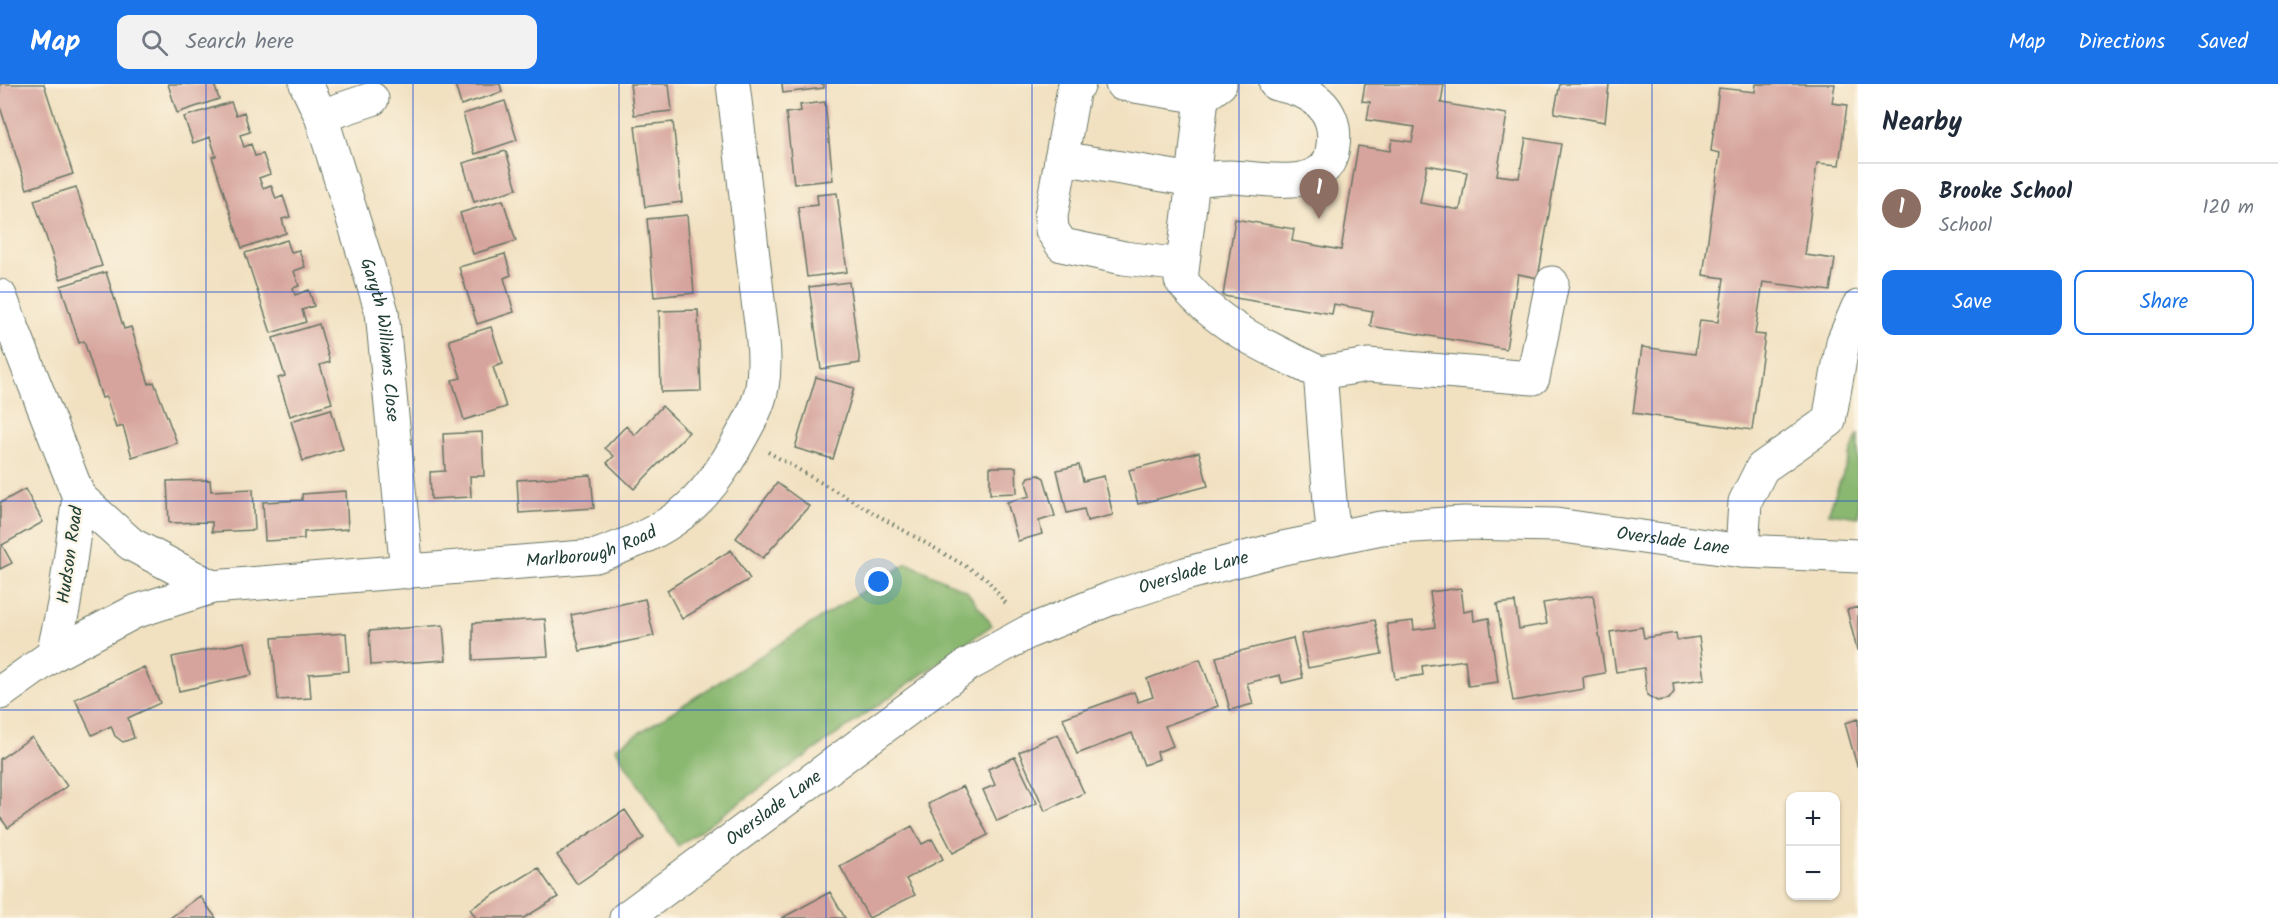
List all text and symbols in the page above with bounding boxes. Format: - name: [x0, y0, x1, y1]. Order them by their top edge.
- search box: [117, 15, 537, 69]
- text: Map: [30, 20, 81, 65]
- text: Search here: [186, 25, 294, 60]
- icon: search: [138, 26, 171, 59]
- text: Map: [2009, 26, 2045, 59]
- text: Directions: [2078, 26, 2165, 59]
- text: Saved: [2198, 26, 2248, 59]
- text: Nearby: [1882, 102, 1962, 144]
- pin: 1: [1300, 170, 1338, 219]
- text: Brooke School: [1939, 175, 2072, 210]
- text: 1: [1898, 192, 1905, 224]
- text: 120 m: [2202, 192, 2254, 224]
- text: School: [1939, 210, 1992, 242]
- street label: Garyth Williams Close: [352, 255, 407, 423]
- button: Save: [1882, 270, 2062, 335]
- button: Share: [2074, 270, 2254, 335]
- street label: Hudson Road: [50, 503, 92, 606]
- street label: Marlborough Road: [525, 518, 663, 576]
- street label: Overslade Lane: [1615, 519, 1731, 564]
- street label: Overslade Lane: [1135, 543, 1252, 603]
- your location: [864, 567, 893, 596]
- street label: Overslade Lane: [720, 763, 828, 854]
- map controls: [1786, 792, 1840, 900]
- button: +: [1786, 792, 1840, 846]
- button: −: [1786, 846, 1840, 900]

